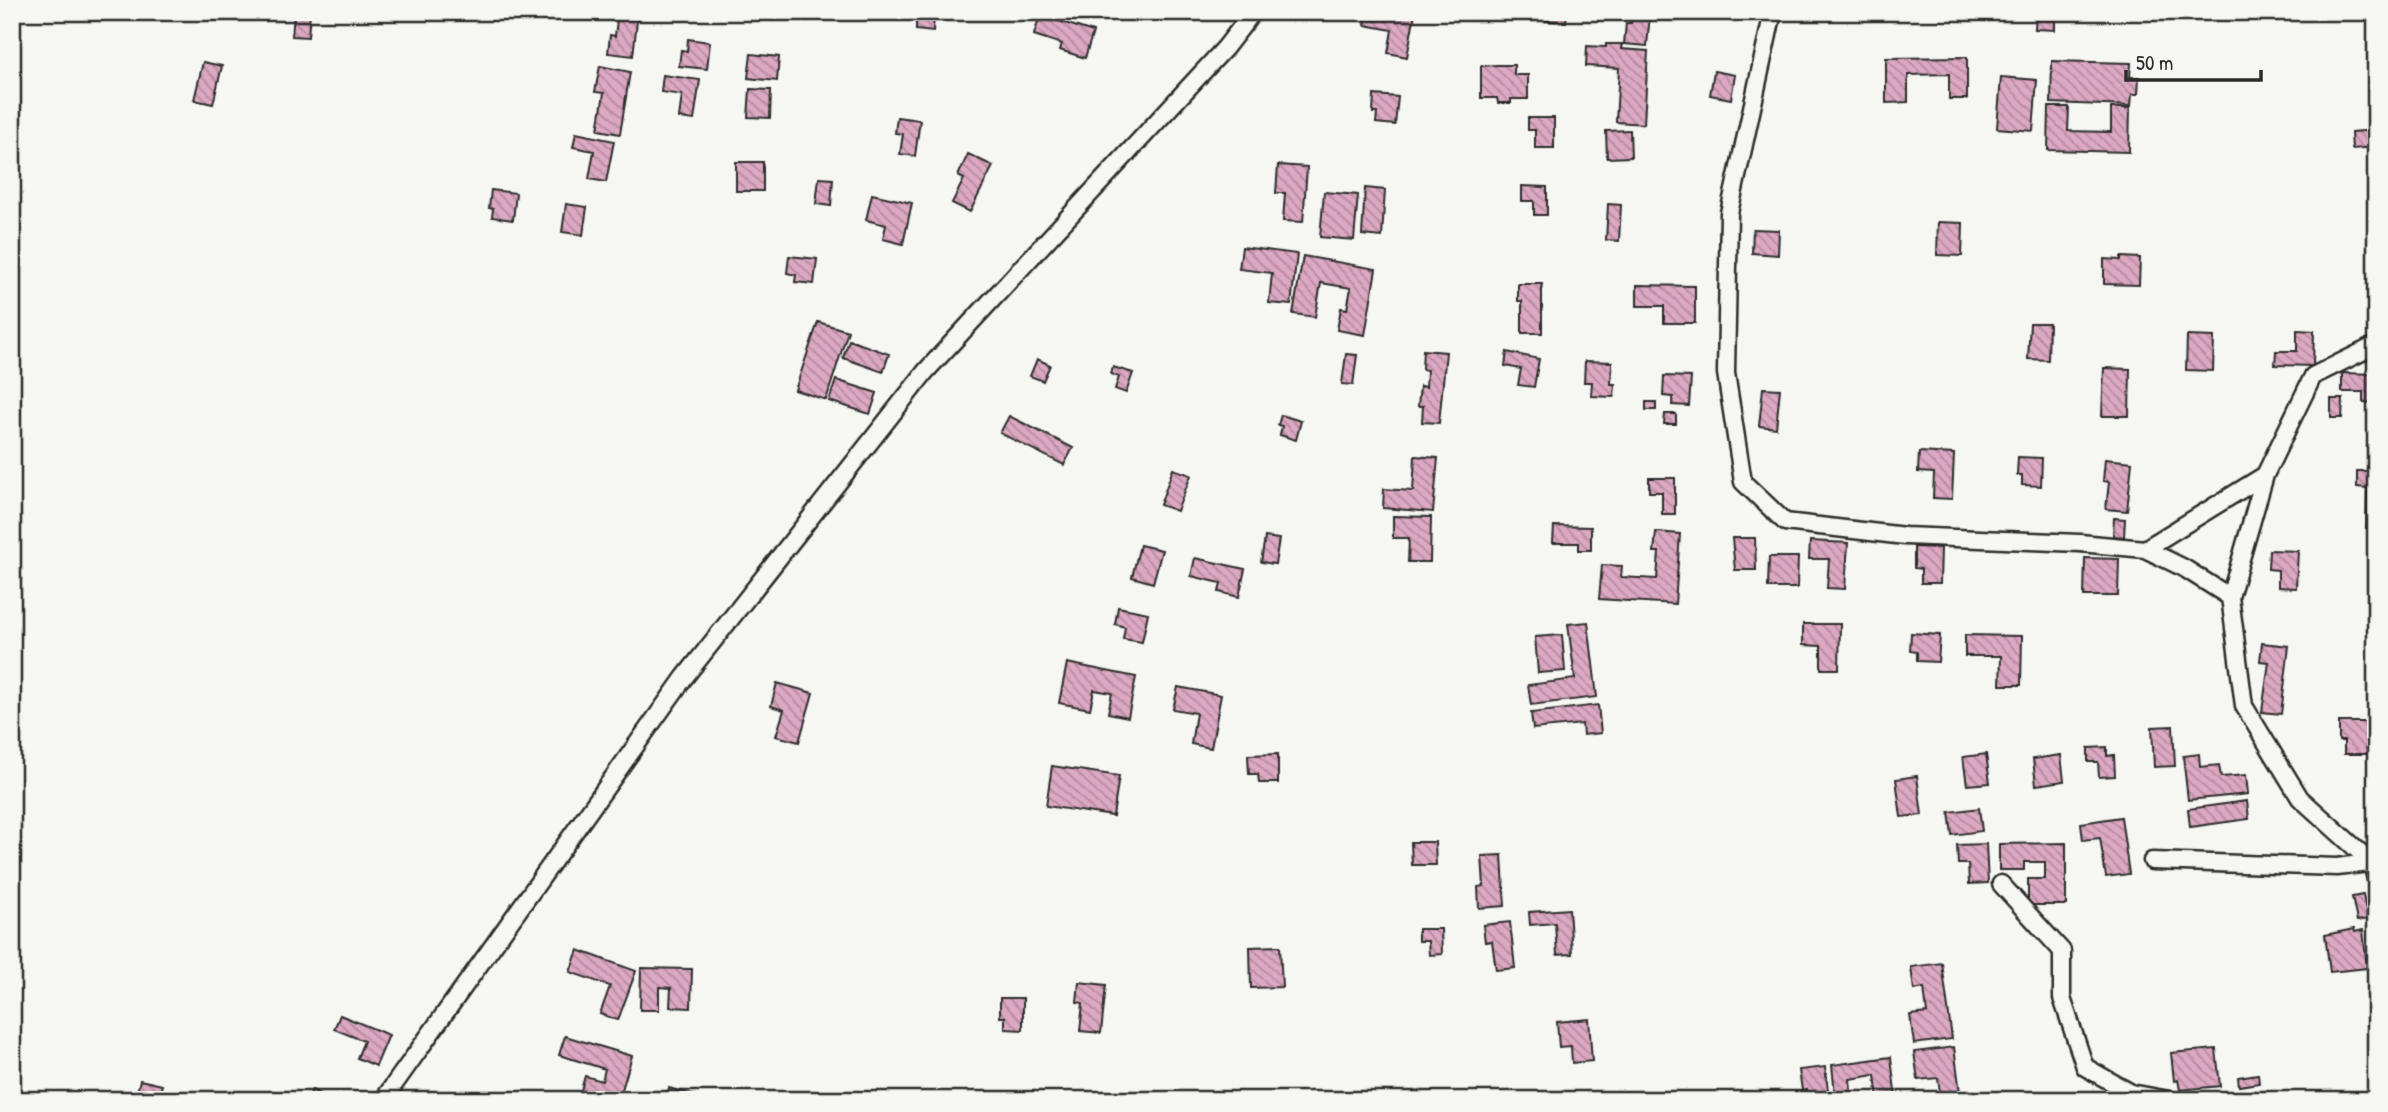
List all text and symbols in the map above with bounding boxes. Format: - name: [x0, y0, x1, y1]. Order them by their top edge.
- scale bar: [2126, 38, 2260, 82]
- text: 50 m: [2136, 48, 2173, 77]

